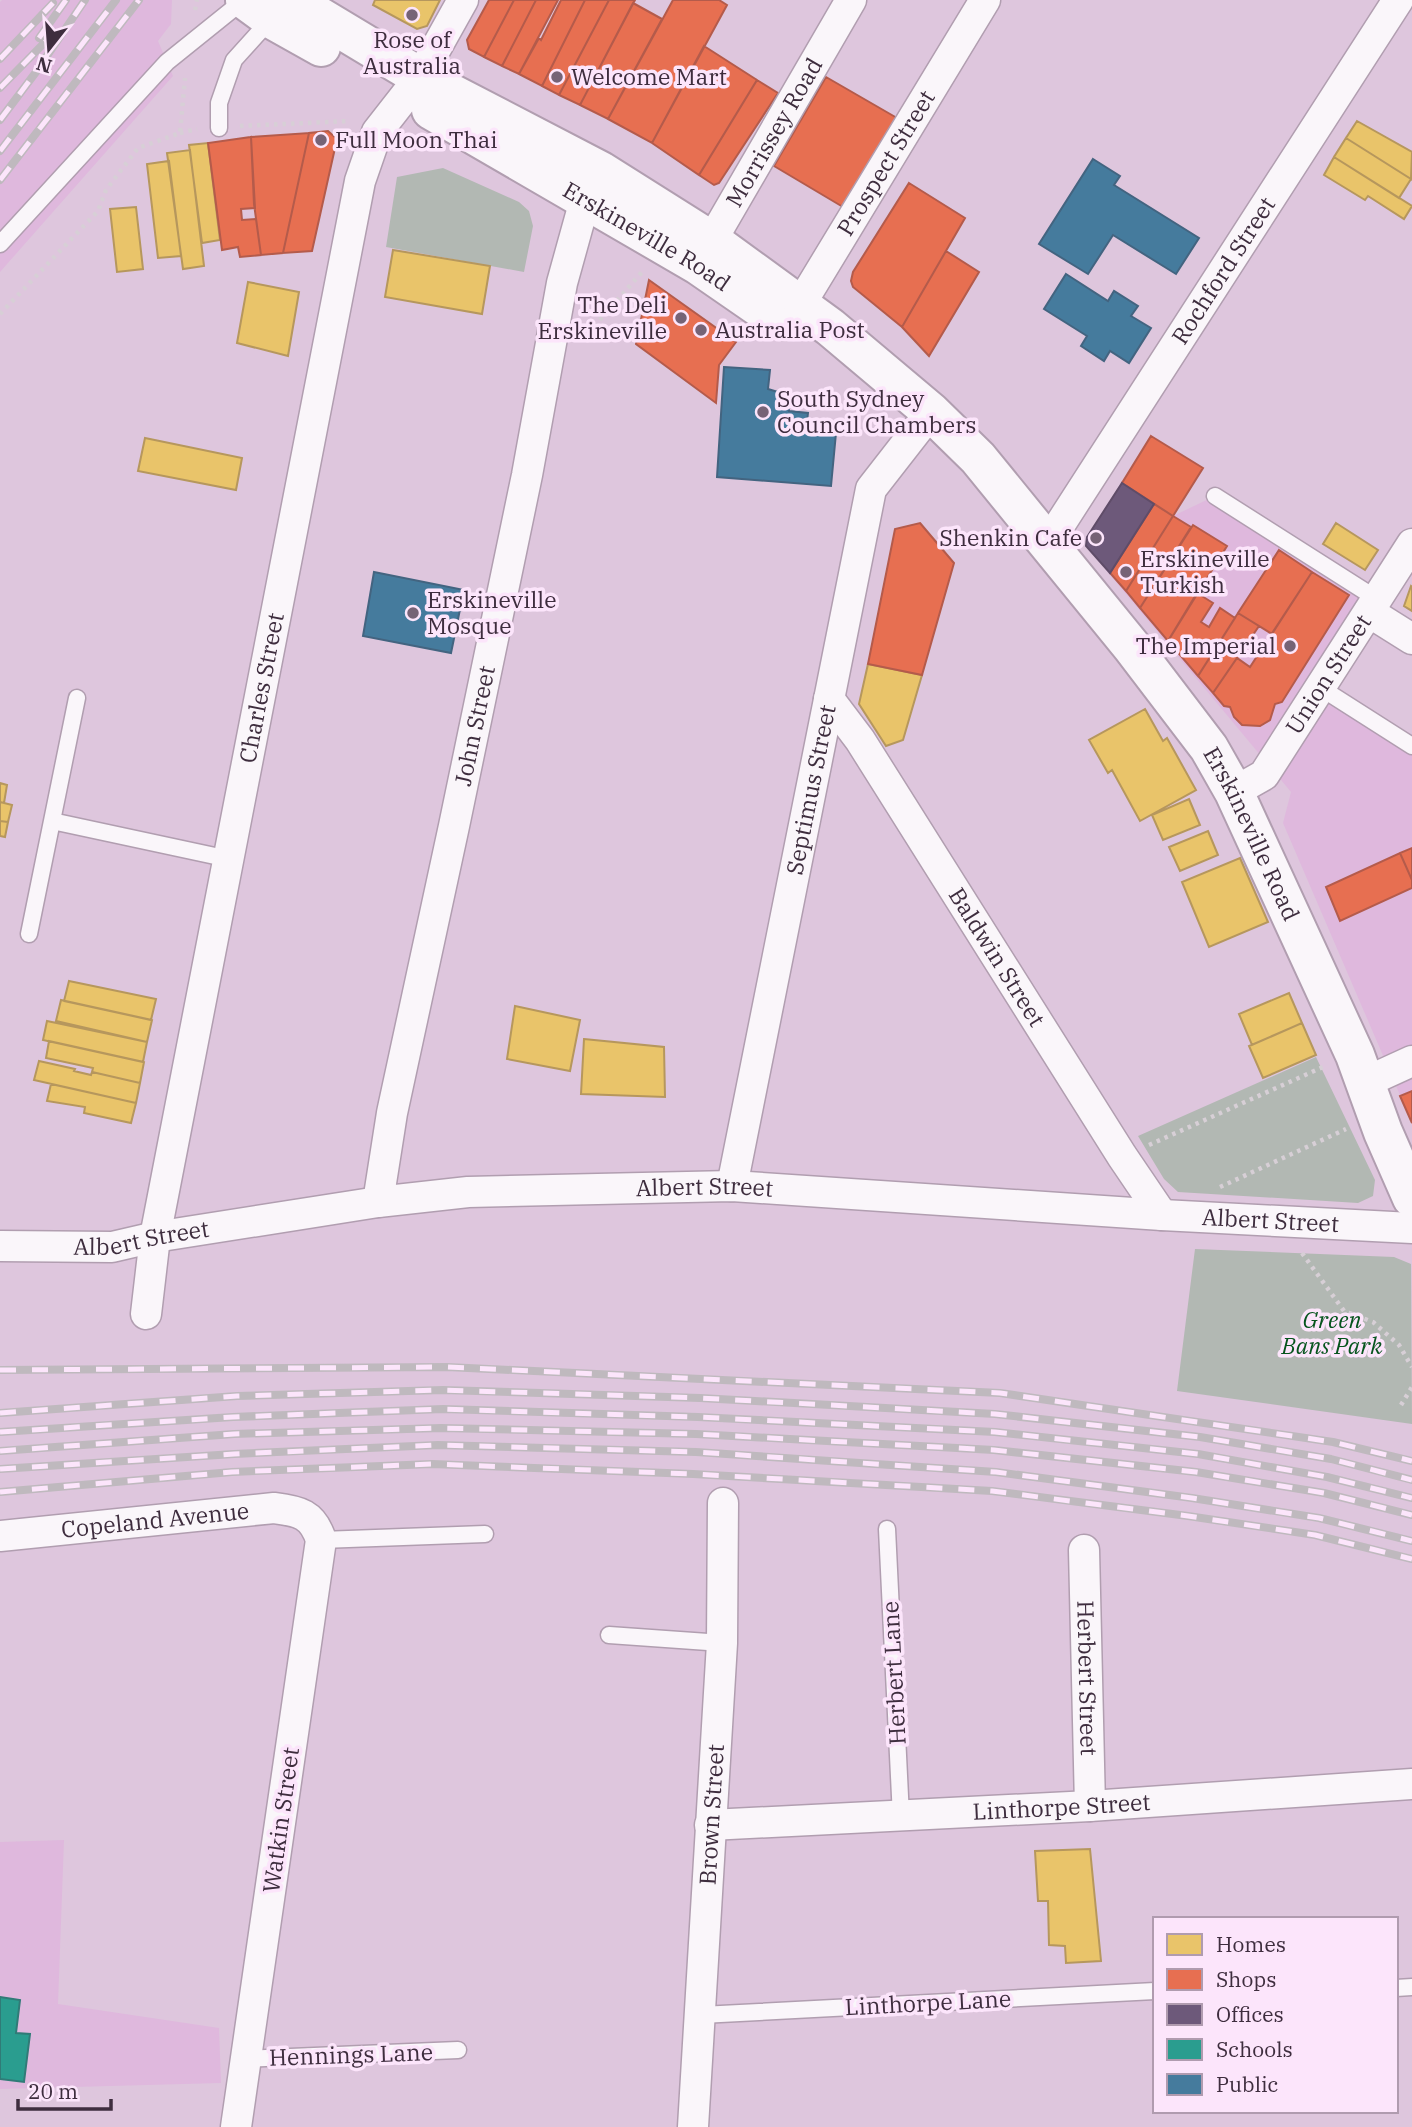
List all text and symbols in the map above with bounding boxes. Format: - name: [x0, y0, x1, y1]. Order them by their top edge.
- marker: Rose of Australia: [404, 7, 420, 23]
- north arrow: [14, 14, 84, 84]
- place label: Rose of Australia: [363, 24, 461, 80]
- text: N: [33, 52, 55, 79]
- street label: Morrissey Road: [718, 52, 828, 212]
- place label: Welcome Mart: [571, 61, 727, 91]
- marker: Welcome Mart: [549, 69, 565, 85]
- street label: Prospect Street: [830, 84, 941, 241]
- place label: Full Moon Thai: [335, 124, 498, 154]
- marker: Full Moon Thai: [313, 132, 329, 148]
- street label: Erskineville Road: [558, 174, 737, 297]
- street label: Rochford Street: [1164, 191, 1281, 349]
- place label: The Deli Erskineville: [537, 289, 667, 345]
- marker: The Deli Erskineville: [673, 310, 689, 326]
- place label: Australia Post: [715, 314, 865, 344]
- marker: Australia Post: [693, 322, 709, 338]
- place label: South Sydney Council Chambers: [777, 383, 976, 439]
- marker: South Sydney Council Chambers: [755, 404, 771, 420]
- place label: Shenkin Cafe: [939, 522, 1082, 552]
- marker: Shenkin Cafe: [1088, 530, 1104, 546]
- place label: Erskineville Turkish: [1140, 543, 1270, 599]
- marker: Erskineville Turkish: [1118, 564, 1134, 580]
- place label: Erskineville Mosque: [427, 584, 557, 640]
- marker: Erskineville Mosque: [405, 605, 421, 621]
- street label: Union Street: [1278, 608, 1377, 739]
- street label: Charles Street: [231, 610, 290, 765]
- place label: The Imperial: [1136, 630, 1276, 660]
- marker: The Imperial: [1282, 638, 1298, 654]
- street label: John Street: [447, 663, 501, 789]
- street label: Septimus Street: [778, 702, 842, 877]
- street label: Erskineville Road: [1197, 741, 1307, 925]
- street label: Baldwin Street: [943, 881, 1053, 1032]
- street label: Albert Street: [636, 1170, 774, 1203]
- street label: Albert Street: [1201, 1201, 1340, 1238]
- street label: Albert Street: [73, 1213, 211, 1261]
- park label: Green Bans Park: [1280, 1304, 1383, 1360]
- street label: Copeland Avenue: [60, 1495, 250, 1544]
- street label: Herbert Lane: [874, 1600, 912, 1746]
- street label: Herbert Street: [1071, 1600, 1105, 1756]
- street label: Brown Street: [692, 1743, 730, 1886]
- street label: Watkin Street: [255, 1745, 305, 1895]
- street label: Linthorpe Street: [972, 1786, 1151, 1826]
- legend: [1153, 1917, 1398, 2113]
- text: Homes: [1216, 1930, 1286, 1958]
- text: Shops: [1216, 1965, 1276, 1993]
- street label: Linthorpe Lane: [844, 1983, 1012, 2021]
- text: Offices: [1216, 2000, 1284, 2028]
- text: Schools: [1216, 2035, 1293, 2063]
- street label: Hennings Lane: [268, 2036, 433, 2072]
- scale bar: [18, 2068, 110, 2112]
- text: Public: [1216, 2070, 1278, 2098]
- text: 20 m: [28, 2077, 78, 2105]

